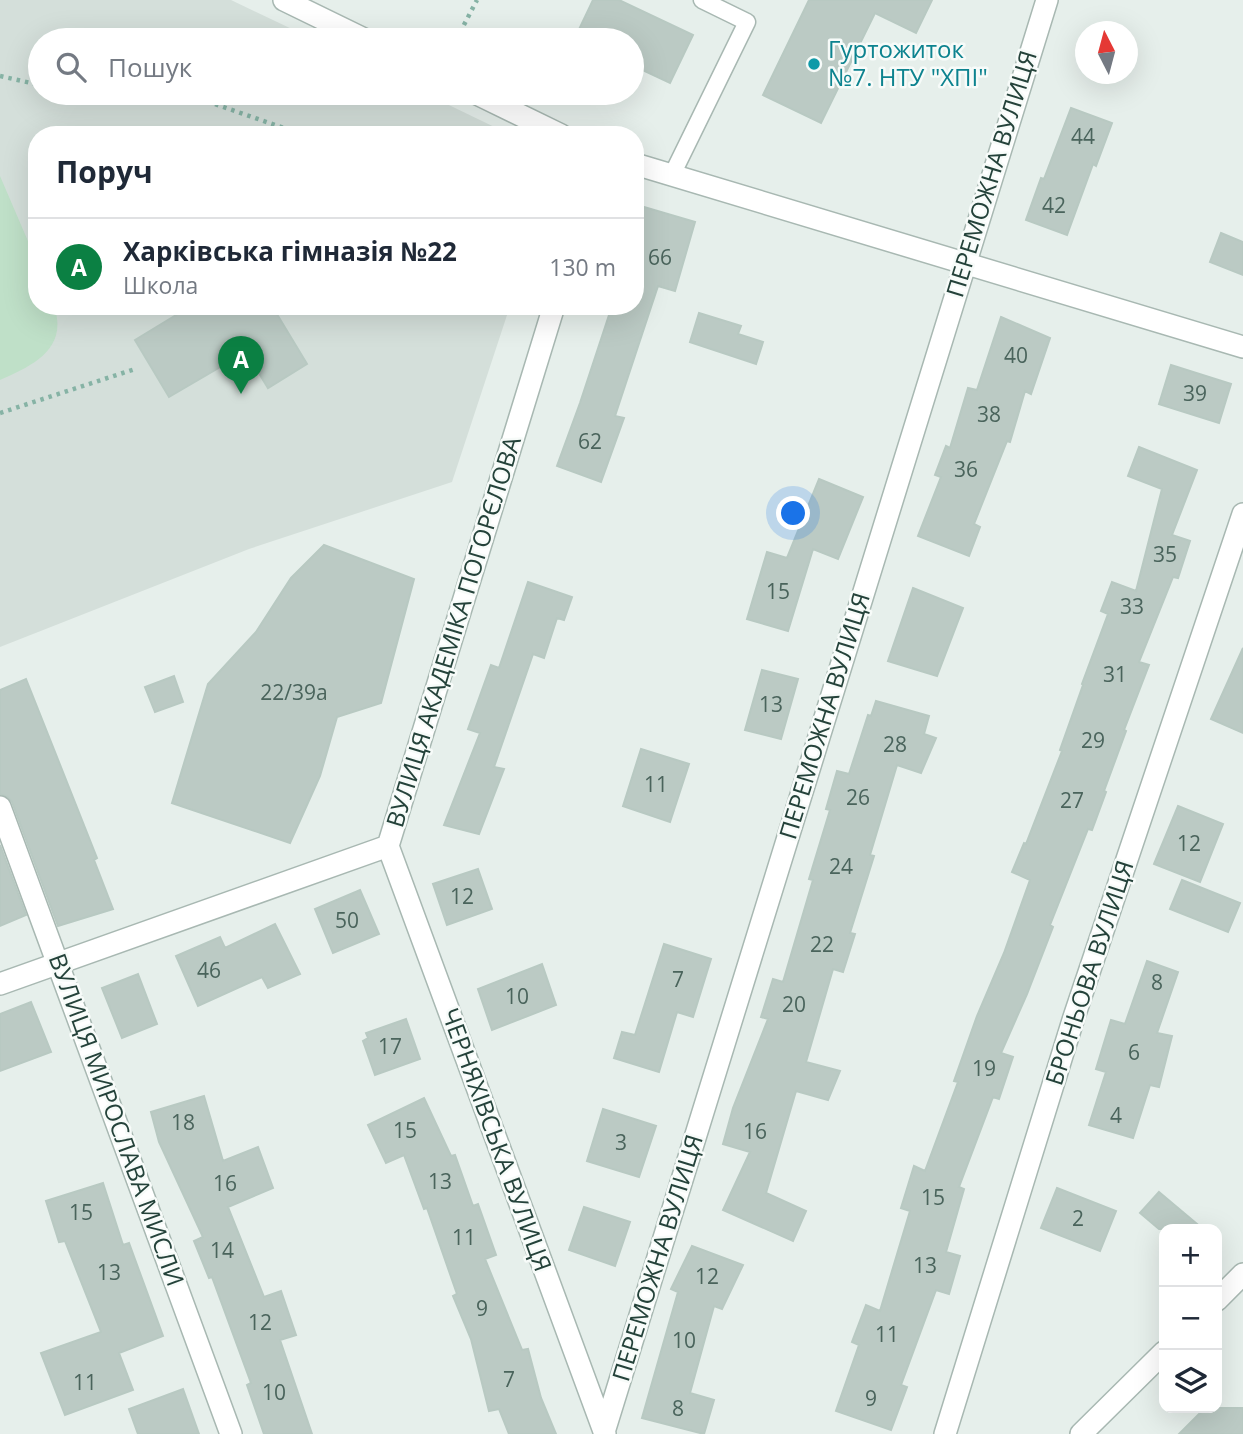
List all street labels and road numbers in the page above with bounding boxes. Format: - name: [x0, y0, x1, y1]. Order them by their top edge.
- street label: ПЕРЕМОЖНА ВУЛИЦЯ: [937, 46, 1044, 301]
- street label: ВУЛИЦЯ АКАДЕМІКА ПОГОРЄЛОВА: [377, 431, 528, 831]
- street label: ПЕРЕМОЖНА ВУЛИЦЯ: [770, 588, 877, 843]
- street label: БРОНЬОВА ВУЛИЦЯ: [1037, 856, 1141, 1089]
- street label: ВУЛИЦЯ МИРОСЛАВА МИСЛИ: [42, 949, 193, 1290]
- street label: ЧЕРНЯХІВСЬКА ВУЛИЦЯ: [434, 1003, 560, 1276]
- street label: ПЕРЕМОЖНА ВУЛИЦЯ: [603, 1130, 710, 1385]

